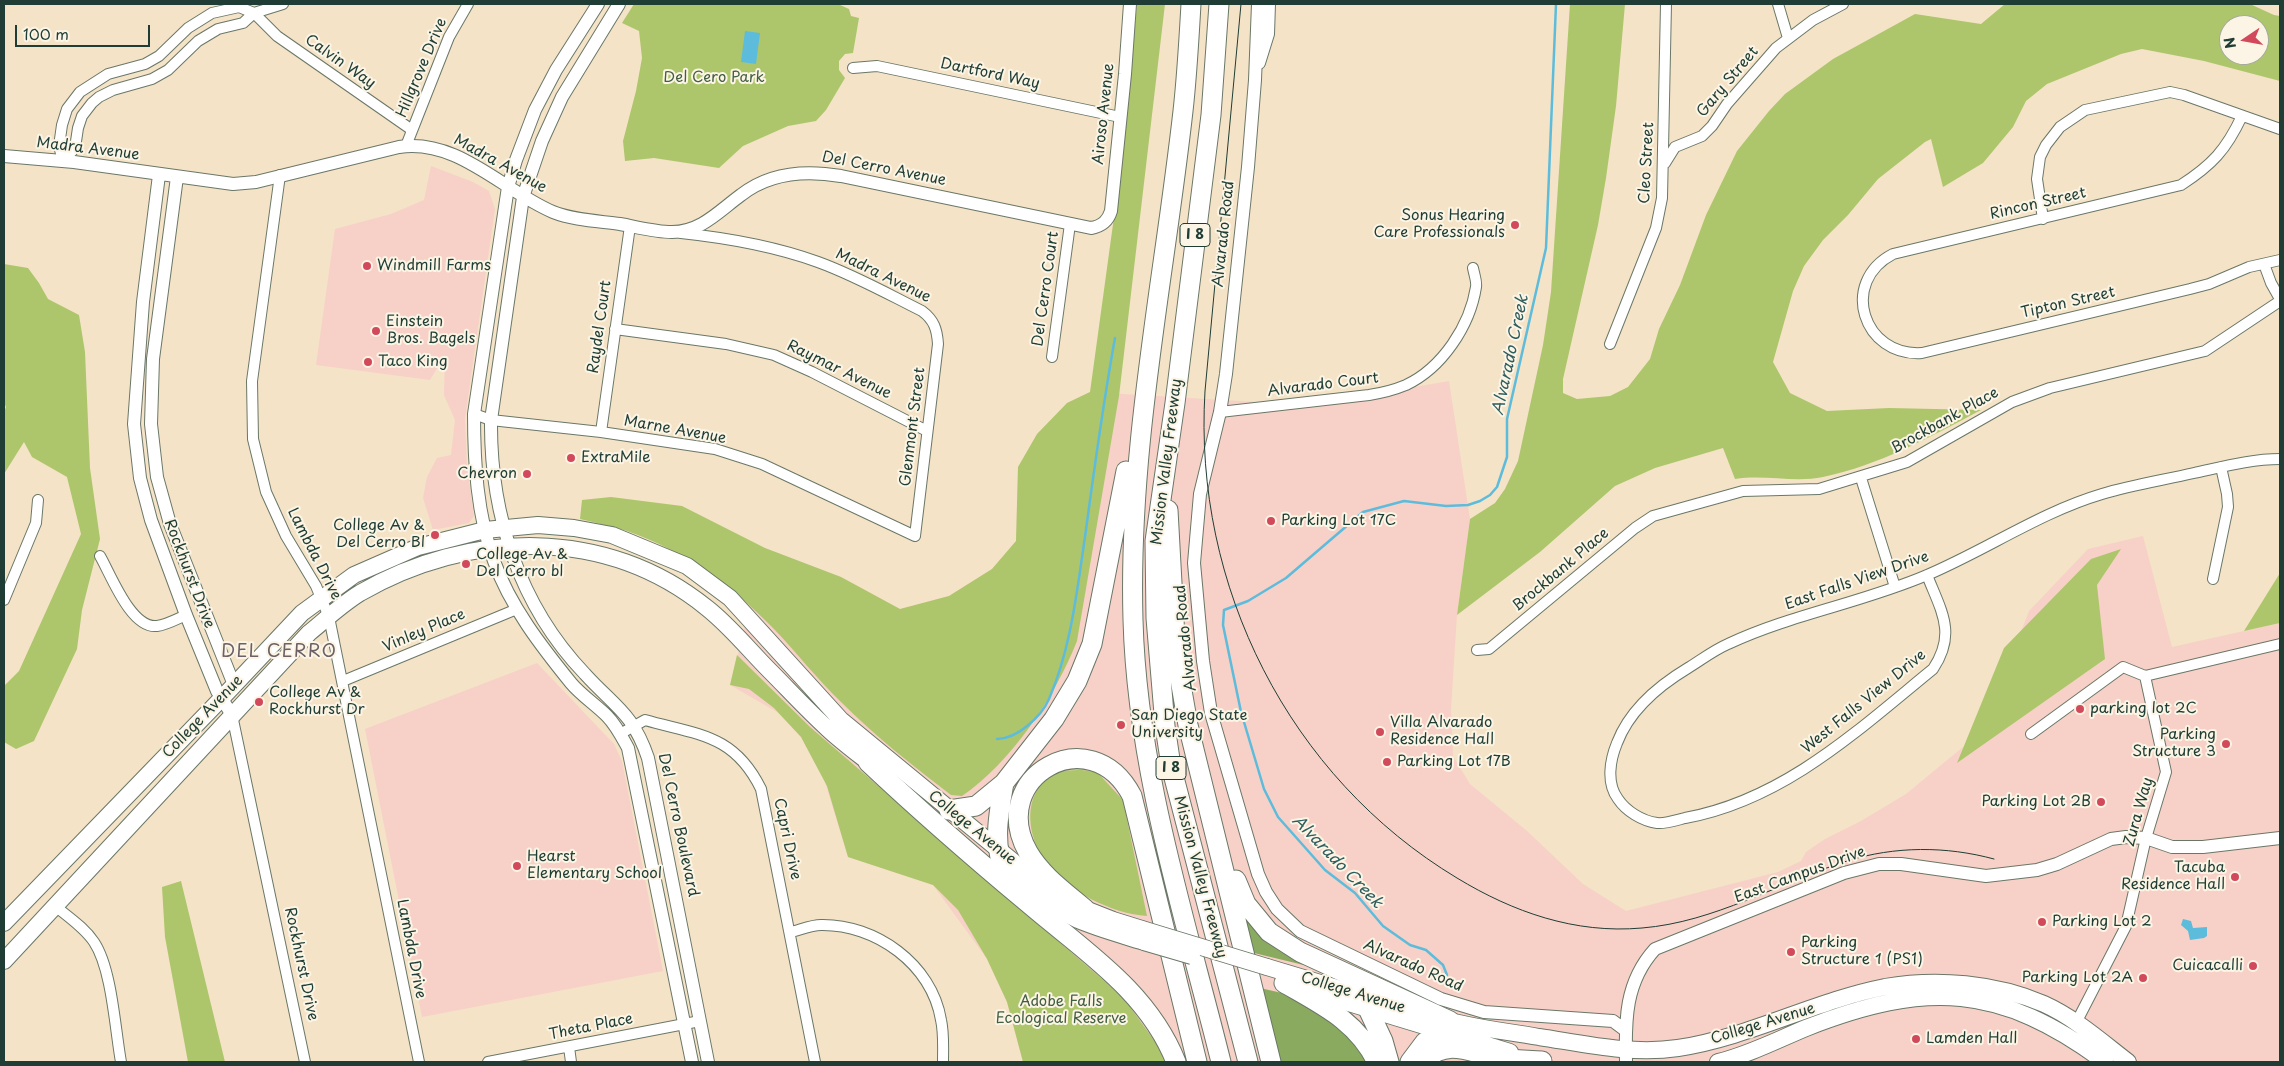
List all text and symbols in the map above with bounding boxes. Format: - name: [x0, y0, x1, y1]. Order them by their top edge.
- scale bar: [18, 15, 152, 47]
- street label: Hillgrove Drive: [393, 15, 451, 121]
- north arrow: [2219, 15, 2269, 65]
- text: 100 m: [23, 22, 69, 45]
- street label: Calvin Way: [301, 31, 379, 93]
- text: N: [2218, 35, 2241, 51]
- street label: Gary Street: [1693, 43, 1763, 121]
- street label: Dartford Way: [939, 55, 1041, 93]
- street label: Airoso Avenue: [1090, 62, 1118, 166]
- park label: Del Cero Park: [663, 69, 765, 87]
- street label: Cleo Street: [1636, 122, 1658, 204]
- street label: Madra Avenue: [450, 131, 550, 197]
- street label: Madra Avenue: [35, 134, 141, 164]
- street label: Del Cerro Avenue: [820, 148, 948, 190]
- street label: Alvarado Road: [1209, 180, 1239, 288]
- street label: Rincon Street: [1988, 184, 2088, 224]
- place label: Sonus Hearing Care Professionals: [1373, 207, 1505, 242]
- marker: Sonus Hearing Care Professionals: [1509, 219, 1521, 231]
- road number: I 8: [1180, 224, 1210, 246]
- street label: Del Cerro Court: [1029, 230, 1063, 348]
- street label: Madra Avenue: [832, 245, 934, 307]
- place label: Windmill Farms: [377, 257, 491, 275]
- marker: Windmill Farms: [361, 260, 373, 272]
- street label: Raydel Court: [585, 279, 615, 375]
- street label: Tipton Street: [2019, 283, 2117, 323]
- water label: Alvarado Creek: [1489, 293, 1533, 417]
- place label: Einstein Bros. Bagels: [386, 313, 475, 348]
- marker: Einstein Bros. Bagels: [370, 325, 382, 337]
- street label: Raymar Avenue: [784, 337, 894, 403]
- place label: Taco King: [378, 353, 448, 371]
- marker: Taco King: [362, 356, 374, 368]
- street label: Glenmont Street: [897, 366, 929, 488]
- street label: Alvarado Court: [1266, 369, 1380, 401]
- street label: Mission Valley Freeway: [1148, 378, 1186, 546]
- street label: Brockbank Place: [1888, 384, 2002, 458]
- street label: Marne Avenue: [622, 412, 728, 448]
- place label: ExtraMile: [581, 449, 651, 467]
- marker: ExtraMile: [565, 452, 577, 464]
- place label: Chevron: [457, 465, 517, 483]
- marker: Chevron: [521, 468, 533, 480]
- street label: Lambda Drive: [283, 505, 345, 603]
- place label: Parking Lot 17C: [1281, 512, 1396, 530]
- marker: Parking Lot 17C: [1265, 515, 1277, 527]
- street label: Rockhurst Drive: [160, 517, 218, 631]
- place label: College Av & Del Cerro Bl: [333, 517, 425, 552]
- street label: Brockbank Place: [1509, 524, 1613, 616]
- marker: College Av & Del Cerro Bl: [429, 529, 441, 541]
- place label: College Av & Del Cerro bl: [476, 546, 568, 581]
- street label: East Falls View Drive: [1783, 548, 1931, 614]
- marker: College Av & Del Cerro bl: [460, 558, 472, 570]
- street label: Alvarado Road: [1171, 584, 1201, 692]
- street label: Vinley Place: [380, 606, 468, 656]
- district label: DEL CERRO: [220, 641, 338, 663]
- street label: West Falls View Drive: [1798, 646, 1930, 758]
- street label: College Avenue: [159, 672, 247, 762]
- place label: College Av & Rockhurst Dr: [269, 684, 365, 719]
- marker: College Av & Rockhurst Dr: [253, 696, 265, 708]
- place label: parking lot 2C: [2090, 700, 2197, 718]
- marker: parking lot 2C: [2074, 703, 2086, 715]
- place label: San Diego State University: [1131, 707, 1247, 742]
- place label: Villa Alvarado Residence Hall: [1390, 714, 1494, 749]
- marker: San Diego State University: [1115, 719, 1127, 731]
- marker: Villa Alvarado Residence Hall: [1374, 726, 1386, 738]
- place label: Parking Structure 3: [2132, 726, 2216, 761]
- marker: Parking Structure 3: [2220, 738, 2232, 750]
- street label: Del Cerro Boulevard: [654, 752, 702, 898]
- place label: Parking Lot 17B: [1397, 753, 1511, 771]
- road number: I 8: [1156, 756, 1186, 780]
- marker: Parking Lot 17B: [1381, 756, 1393, 768]
- street label: Zura Way: [2121, 775, 2157, 849]
- street label: College Avenue: [924, 787, 1020, 869]
- place label: Parking Lot 2B: [1981, 793, 2091, 811]
- street label: Mission Valley Freeway: [1170, 794, 1230, 960]
- street label: Capri Drive: [770, 796, 804, 882]
- marker: Parking Lot 2B: [2095, 796, 2107, 808]
- water label: Alvarado Creek: [1288, 811, 1386, 913]
- street label: East Campus Drive: [1732, 843, 1868, 907]
- place label: Hearst Elementary School: [527, 848, 662, 883]
- place label: Tacuba Residence Hall: [2121, 859, 2225, 894]
- marker: Hearst Elementary School: [511, 860, 523, 872]
- marker: Tacuba Residence Hall: [2229, 871, 2241, 883]
- street label: Lambda Drive: [393, 898, 429, 1000]
- street label: Rockhurst Drive: [280, 906, 322, 1022]
- place label: Parking Lot 2: [2052, 913, 2152, 931]
- marker: Parking Lot 2: [2036, 916, 2048, 928]
- place label: Parking Structure 1 (PS1): [1801, 934, 1923, 969]
- street label: Alvarado Road: [1361, 936, 1465, 996]
- marker: Parking Structure 1 (PS1): [1785, 946, 1797, 958]
- place label: Cuicacalli: [2172, 957, 2243, 975]
- marker: Cuicacalli: [2247, 960, 2259, 972]
- street label: College Avenue: [1299, 969, 1407, 1017]
- place label: Parking Lot 2A: [2022, 969, 2133, 987]
- marker: Parking Lot 2A: [2137, 972, 2149, 984]
- park label: Adobe Falls Ecological Reserve: [995, 993, 1127, 1028]
- street label: College Avenue: [1709, 1000, 1817, 1048]
- street label: Theta Place: [547, 1010, 635, 1044]
- place label: Lamden Hall: [1926, 1030, 2017, 1048]
- marker: Lamden Hall: [1910, 1033, 1922, 1045]

